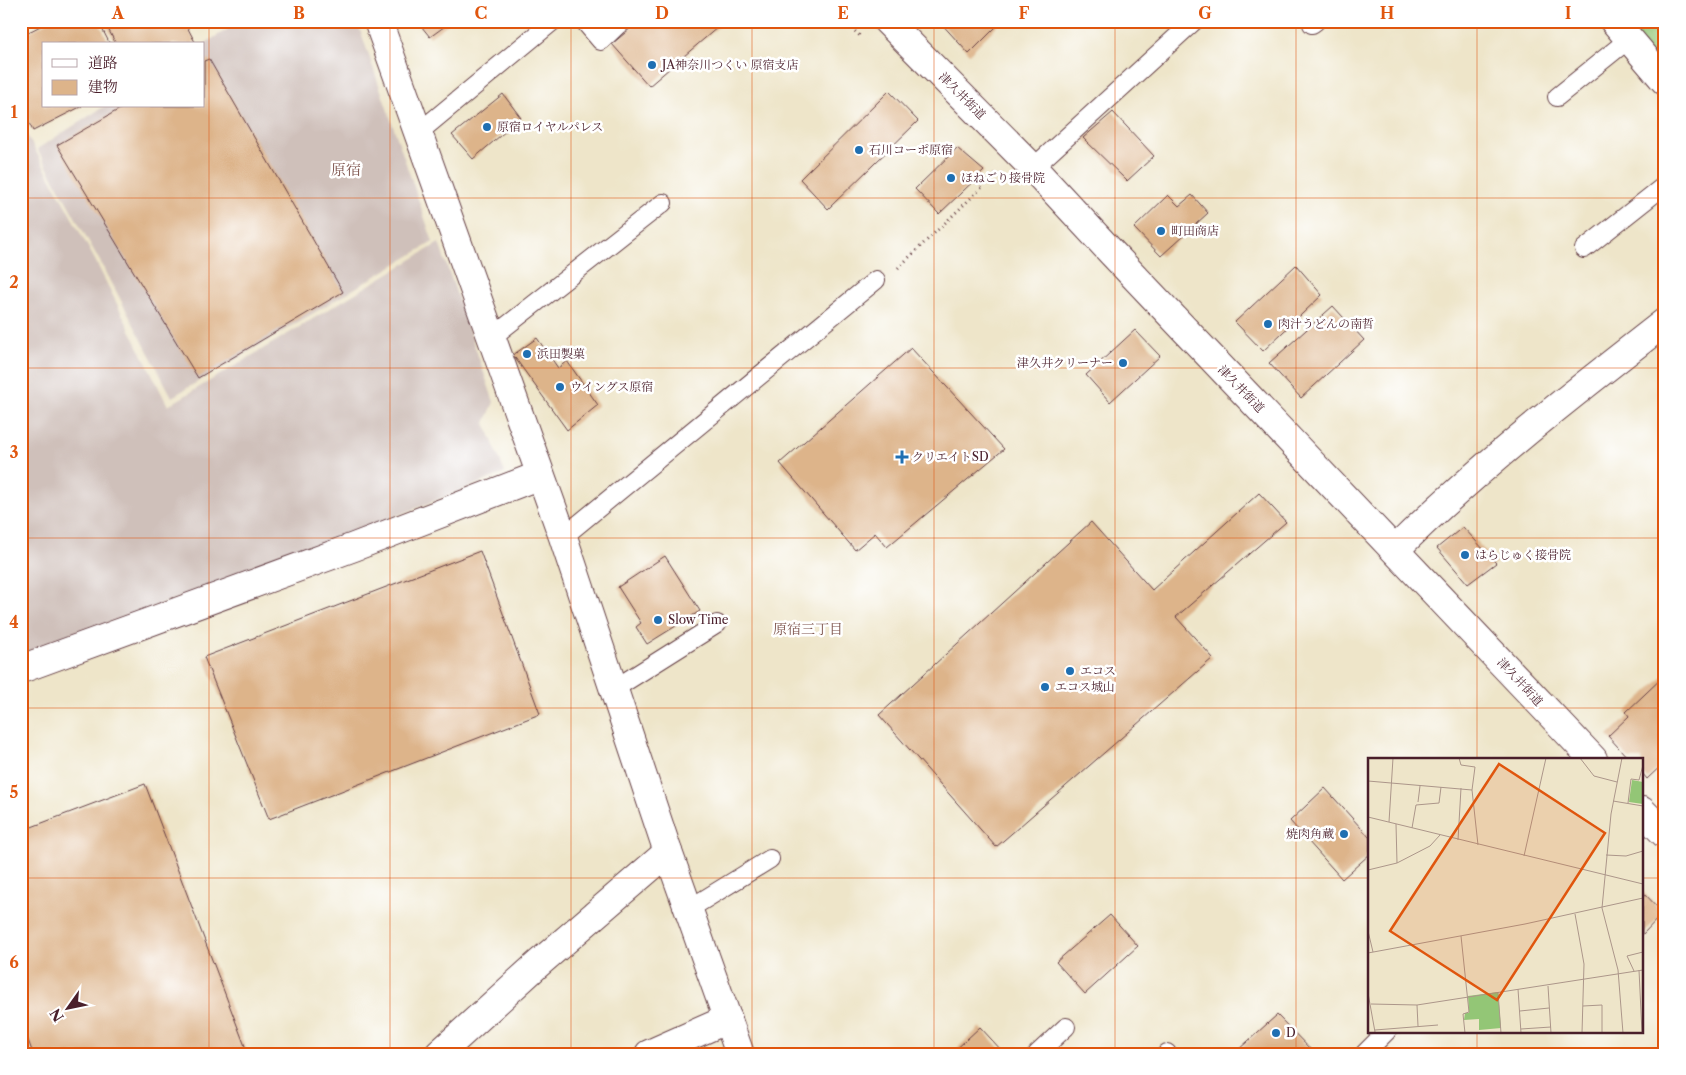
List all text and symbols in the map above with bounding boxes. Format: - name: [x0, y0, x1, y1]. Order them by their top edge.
- text: A: [111, 3, 125, 23]
- text: B: [293, 3, 305, 23]
- text: C: [475, 3, 487, 23]
- text: D: [655, 3, 669, 23]
- text: E: [837, 3, 849, 23]
- text: F: [1019, 3, 1030, 23]
- text: G: [1198, 3, 1212, 23]
- text: H: [1380, 3, 1394, 23]
- text: I: [1565, 3, 1572, 23]
- legend: [42, 42, 205, 108]
- text: 道路: [88, 53, 118, 72]
- place label: JA神奈川つくい 原宿支店: [660, 57, 798, 72]
- marker: JA神奈川つくい 原宿支店: [646, 59, 658, 71]
- street label: 津久井街道: [936, 69, 989, 122]
- text: 建物: [88, 77, 118, 96]
- text: 1: [10, 102, 18, 122]
- place label: 原宿ロイヤルパレス: [497, 119, 603, 134]
- marker: 原宿ロイヤルパレス: [481, 121, 493, 133]
- place label: 石川コーポ原宿: [869, 142, 953, 157]
- marker: 石川コーポ原宿: [853, 144, 865, 156]
- district label: 原宿: [331, 160, 361, 179]
- place label: ほねごり接骨院: [961, 170, 1045, 185]
- marker: ほねごり接骨院: [945, 172, 957, 184]
- place label: 町田商店: [1171, 223, 1219, 238]
- marker: 町田商店: [1155, 225, 1167, 237]
- text: 2: [9, 272, 19, 292]
- place label: 肉汁うどんの南哲: [1278, 316, 1374, 331]
- marker: 肉汁うどんの南哲: [1262, 318, 1274, 330]
- place label: 浜田製菓: [537, 346, 585, 361]
- marker: 浜田製菓: [521, 348, 533, 360]
- place label: 津久井クリーナー: [1017, 355, 1113, 370]
- marker: 津久井クリーナー: [1117, 357, 1129, 369]
- street label: 津久井街道: [1215, 362, 1268, 415]
- place label: ウイングス原宿: [570, 379, 653, 394]
- marker: ウイングス原宿: [554, 381, 566, 393]
- text: 3: [9, 442, 19, 462]
- place label: クリエイトSD: [912, 449, 989, 464]
- marker: クリエイトSD: [896, 451, 908, 463]
- place label: はらじゅく接骨院: [1475, 547, 1571, 562]
- marker: はらじゅく接骨院: [1459, 549, 1471, 561]
- text: 4: [9, 612, 19, 632]
- place label: Slow Time: [668, 612, 729, 627]
- marker: Slow Time: [652, 614, 664, 626]
- district label: 原宿三丁目: [773, 620, 843, 638]
- street label: 津久井街道: [1494, 655, 1546, 709]
- place label: エコス: [1080, 663, 1116, 678]
- marker: エコス: [1064, 665, 1076, 677]
- place label: エコス城山: [1055, 679, 1115, 694]
- marker: エコス城山: [1039, 681, 1051, 693]
- inset map: [1368, 758, 1644, 1032]
- text: 5: [10, 782, 19, 802]
- place label: 焼肉角蔵: [1286, 826, 1334, 841]
- marker: 焼肉角蔵: [1338, 828, 1350, 840]
- text: 6: [9, 952, 19, 972]
- north arrow: [42, 982, 92, 1032]
- text: N: [46, 1005, 68, 1025]
- place label: D: [1286, 1025, 1296, 1040]
- marker: D: [1270, 1027, 1282, 1039]

